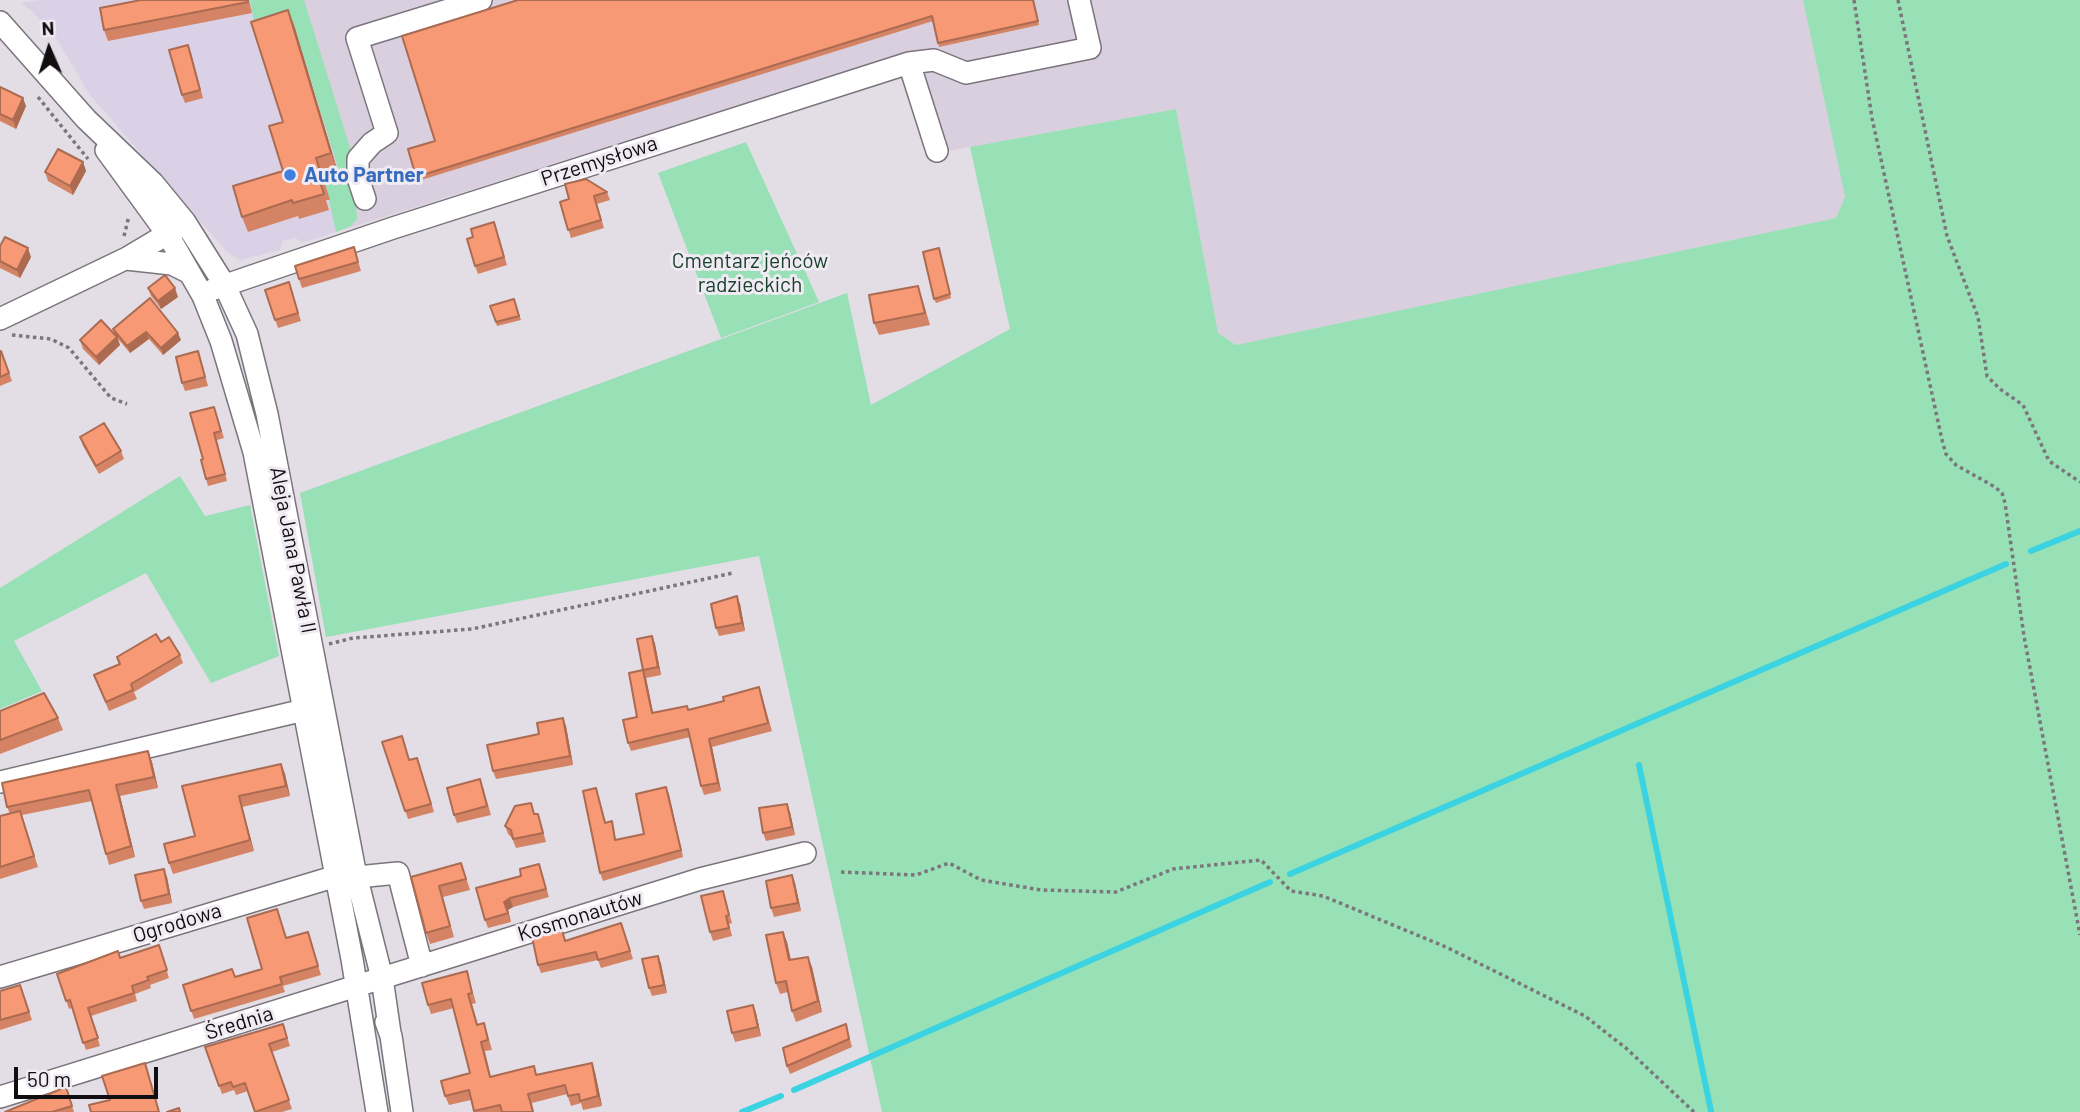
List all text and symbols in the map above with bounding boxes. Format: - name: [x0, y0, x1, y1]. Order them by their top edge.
- north arrow: [14, 14, 84, 84]
- text: N: [41, 16, 55, 39]
- street label: Przemysłowa: [538, 130, 660, 192]
- place label: Auto Partner: [304, 162, 424, 188]
- marker: Auto Partner: [282, 167, 298, 183]
- park label: Cmentarz jeńców radzieckich: [672, 248, 828, 298]
- street label: Aleja Jana Pawła II: [265, 465, 321, 635]
- street label: Kosmonautów: [514, 885, 646, 947]
- street label: Ogrodowa: [130, 898, 224, 948]
- street label: Średnia: [202, 1001, 276, 1045]
- scale bar: [18, 1052, 161, 1096]
- text: 50 m: [27, 1066, 71, 1091]

